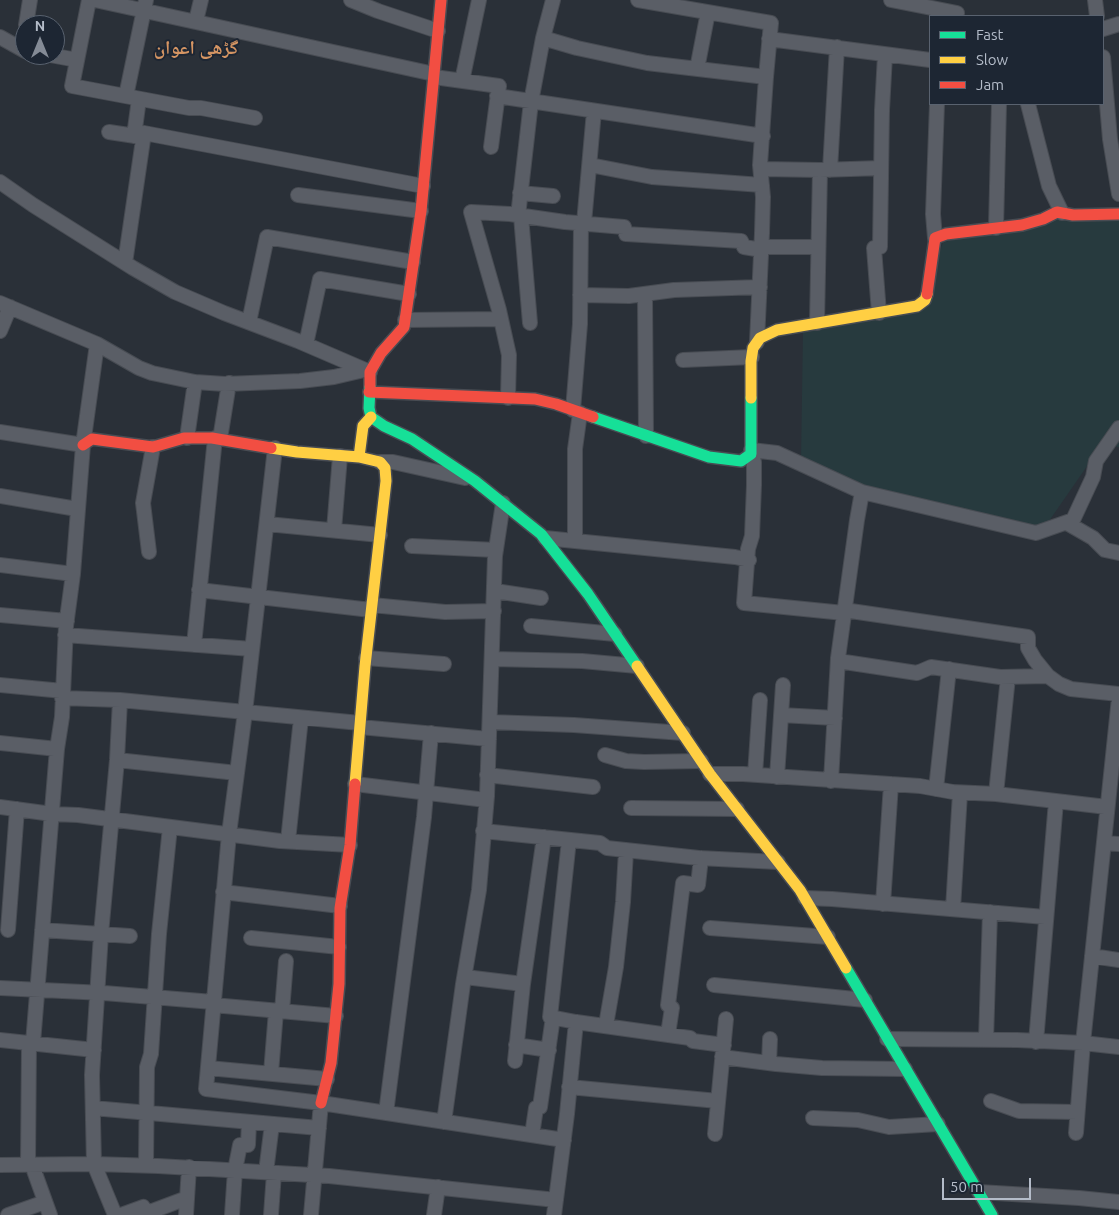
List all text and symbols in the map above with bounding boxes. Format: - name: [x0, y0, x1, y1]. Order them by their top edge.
- north arrow: [15, 15, 65, 65]
- legend: [929, 15, 1104, 105]
- text: N: [35, 18, 45, 34]
- text: Fast: [976, 26, 1003, 43]
- district label: گڑھی اعوان: [154, 37, 238, 59]
- text: Slow: [976, 51, 1008, 68]
- text: Jam: [976, 76, 1004, 93]
- scale bar: [944, 1168, 1033, 1200]
- text: 50 m: [950, 1178, 983, 1195]

